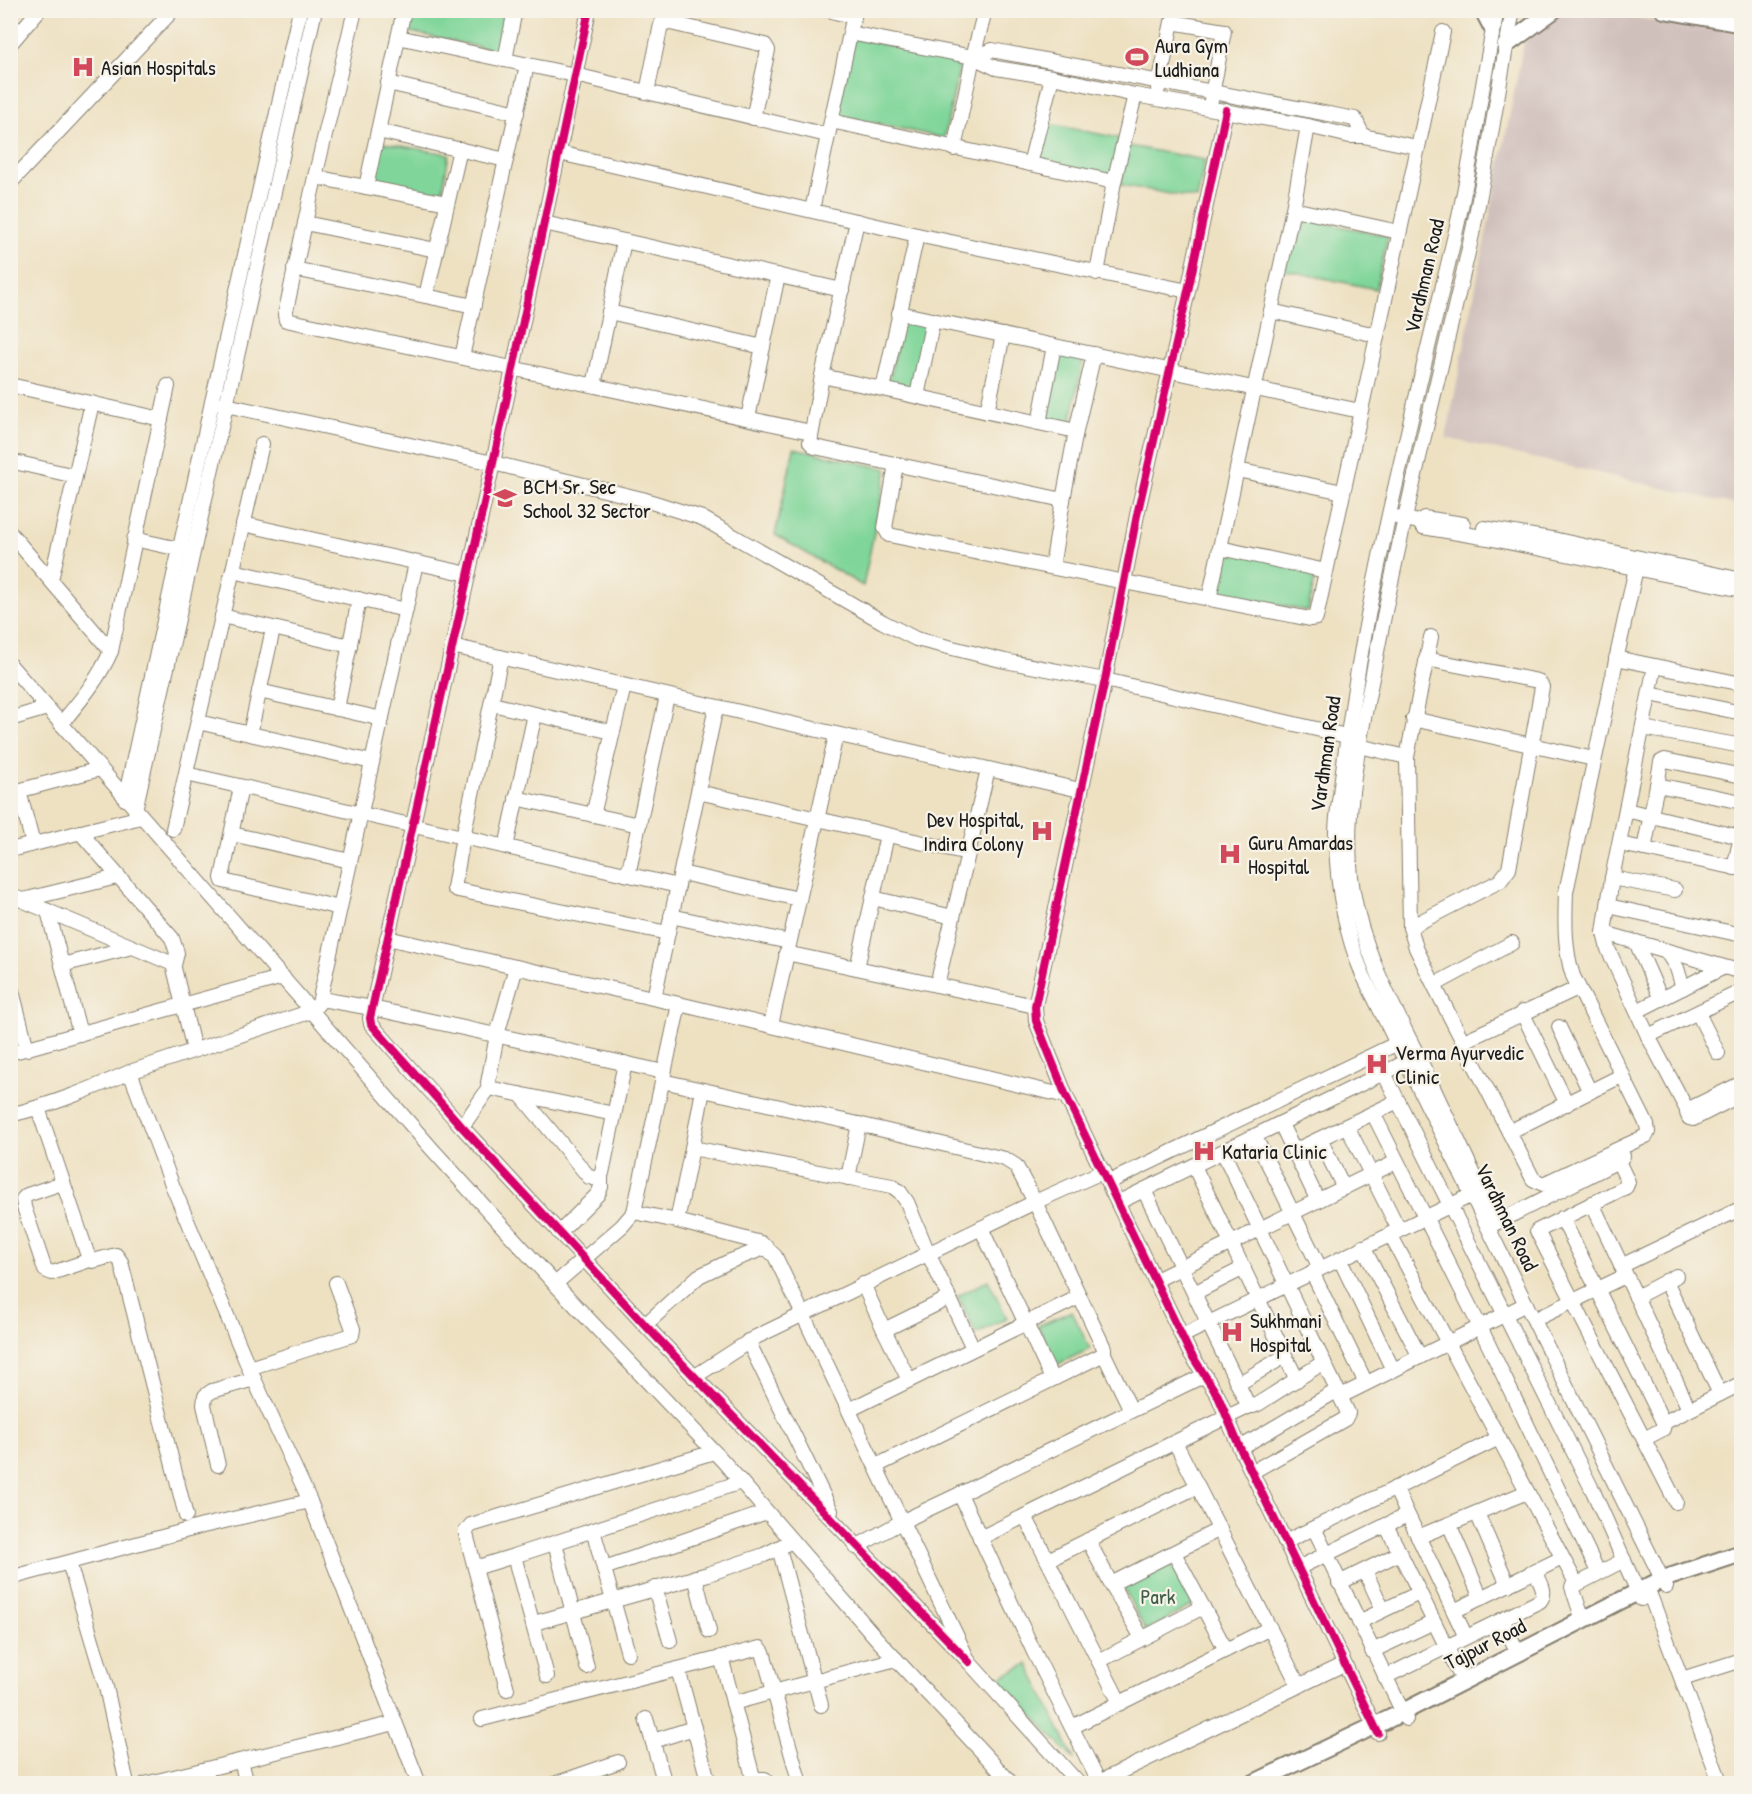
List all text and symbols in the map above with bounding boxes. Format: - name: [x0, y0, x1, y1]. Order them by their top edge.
- place label: Aura Gym Ludhiana: [1155, 31, 1228, 84]
- sports icon: Aura Gym Ludhiana: [1124, 44, 1150, 70]
- place label: Asian Hospitals: [101, 53, 216, 82]
- hospital icon: Asian Hospitals: [70, 54, 96, 80]
- street label: Vardhman Road: [1397, 216, 1451, 336]
- place label: BCM Sr. Sec School 32 Sector: [523, 472, 651, 525]
- school or university icon: BCM Sr. Sec School 32 Sector: [492, 485, 518, 511]
- street label: Vardhman Road: [1303, 694, 1347, 814]
- place label: Dev Hospital, Indira Colony: [923, 805, 1024, 858]
- hospital icon: Dev Hospital, Indira Colony: [1029, 818, 1055, 844]
- place label: Guru Amardas Hospital: [1248, 828, 1353, 881]
- hospital icon: Guru Amardas Hospital: [1217, 841, 1243, 867]
- place label: Verma Ayurvedic Clinic: [1395, 1038, 1525, 1091]
- hospital icon: Verma Ayurvedic Clinic: [1364, 1051, 1390, 1077]
- place label: Kataria Clinic: [1222, 1137, 1328, 1166]
- hospital icon: Kataria Clinic: [1191, 1138, 1217, 1164]
- street label: Vardhman Road: [1468, 1158, 1546, 1276]
- place label: Sukhmani Hospital: [1250, 1306, 1322, 1359]
- hospital icon: Sukhmani Hospital: [1219, 1319, 1245, 1345]
- park label: Park: [1140, 1582, 1176, 1611]
- street label: Tajpur Road: [1439, 1611, 1531, 1677]

